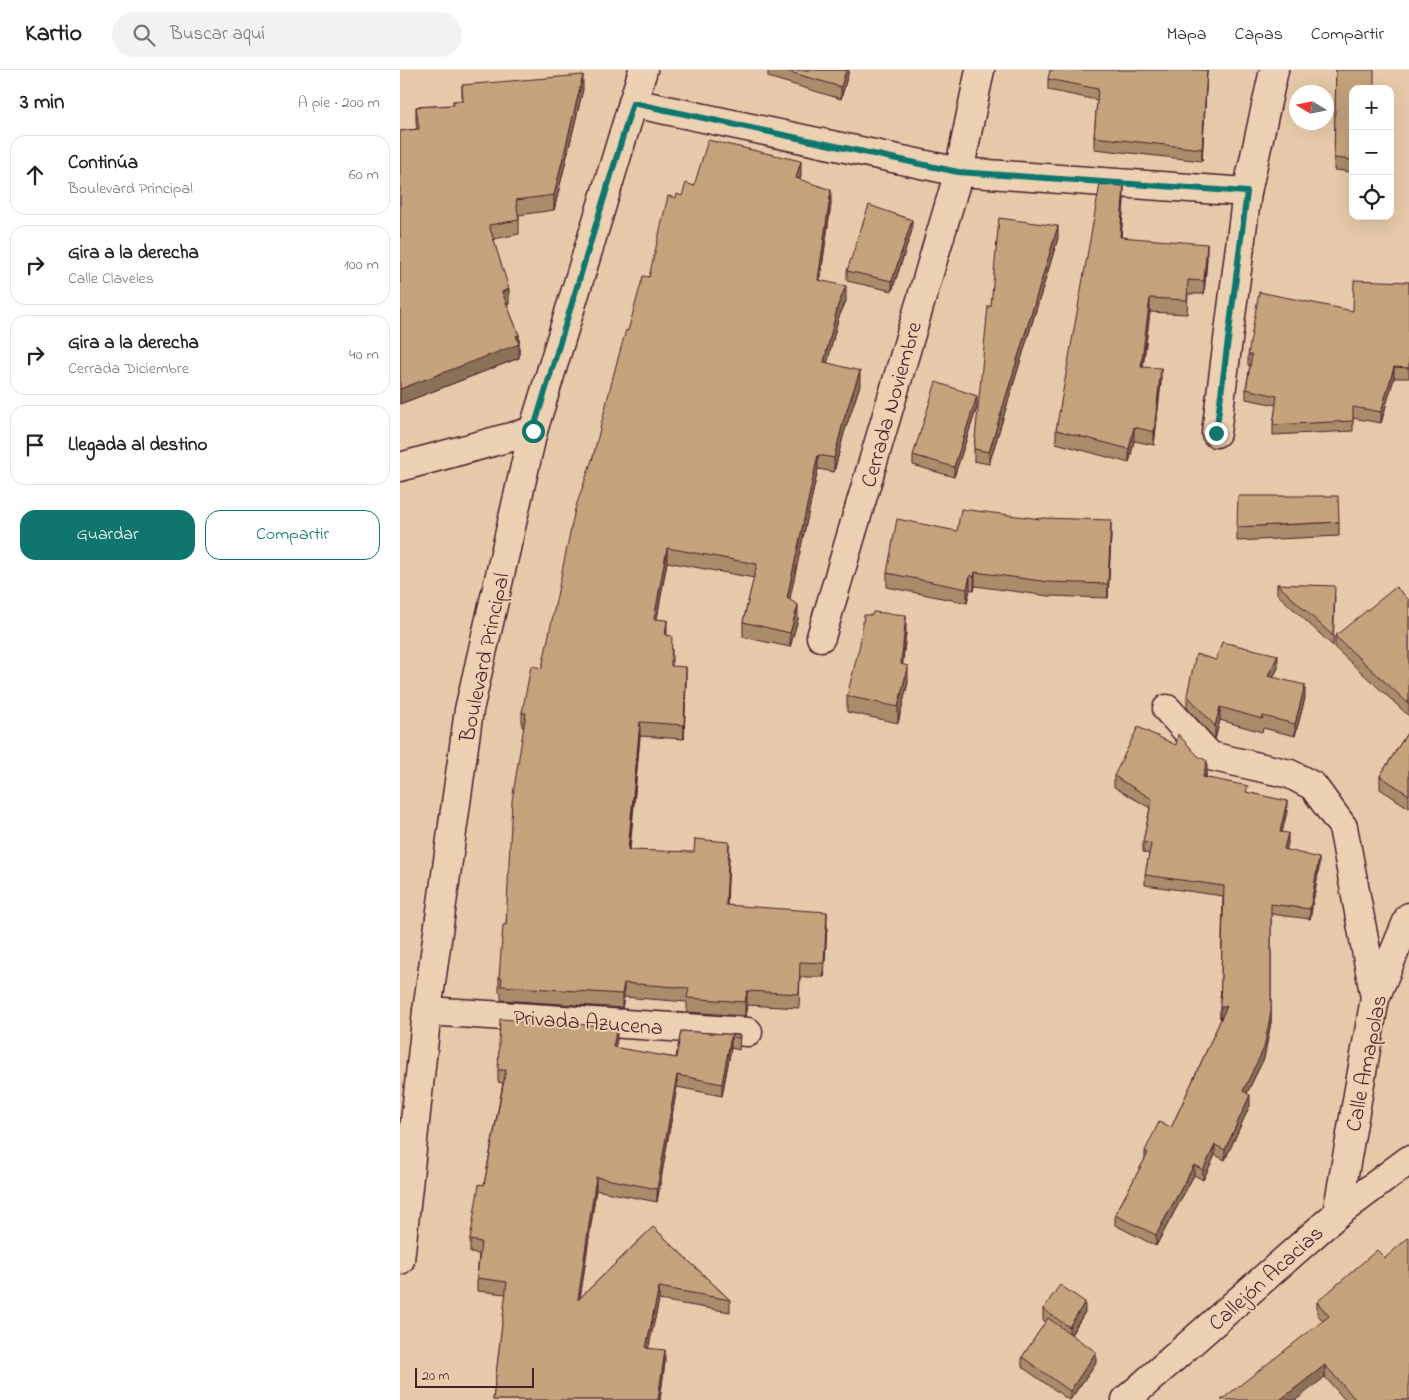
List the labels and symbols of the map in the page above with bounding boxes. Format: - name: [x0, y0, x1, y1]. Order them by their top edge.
- north arrow: [1289, 85, 1334, 130]
- street label: Cerrada Noviembre: [854, 318, 932, 492]
- route start: [522, 420, 545, 443]
- route end: [1205, 422, 1228, 445]
- street label: Boulevard Principal: [452, 570, 519, 746]
- street label: Calle Amapolas: [1339, 992, 1397, 1135]
- street label: Privada Azucena: [512, 1003, 664, 1045]
- street label: Callejón Acacias: [1202, 1219, 1332, 1340]
- scale bar: [415, 1365, 534, 1388]

